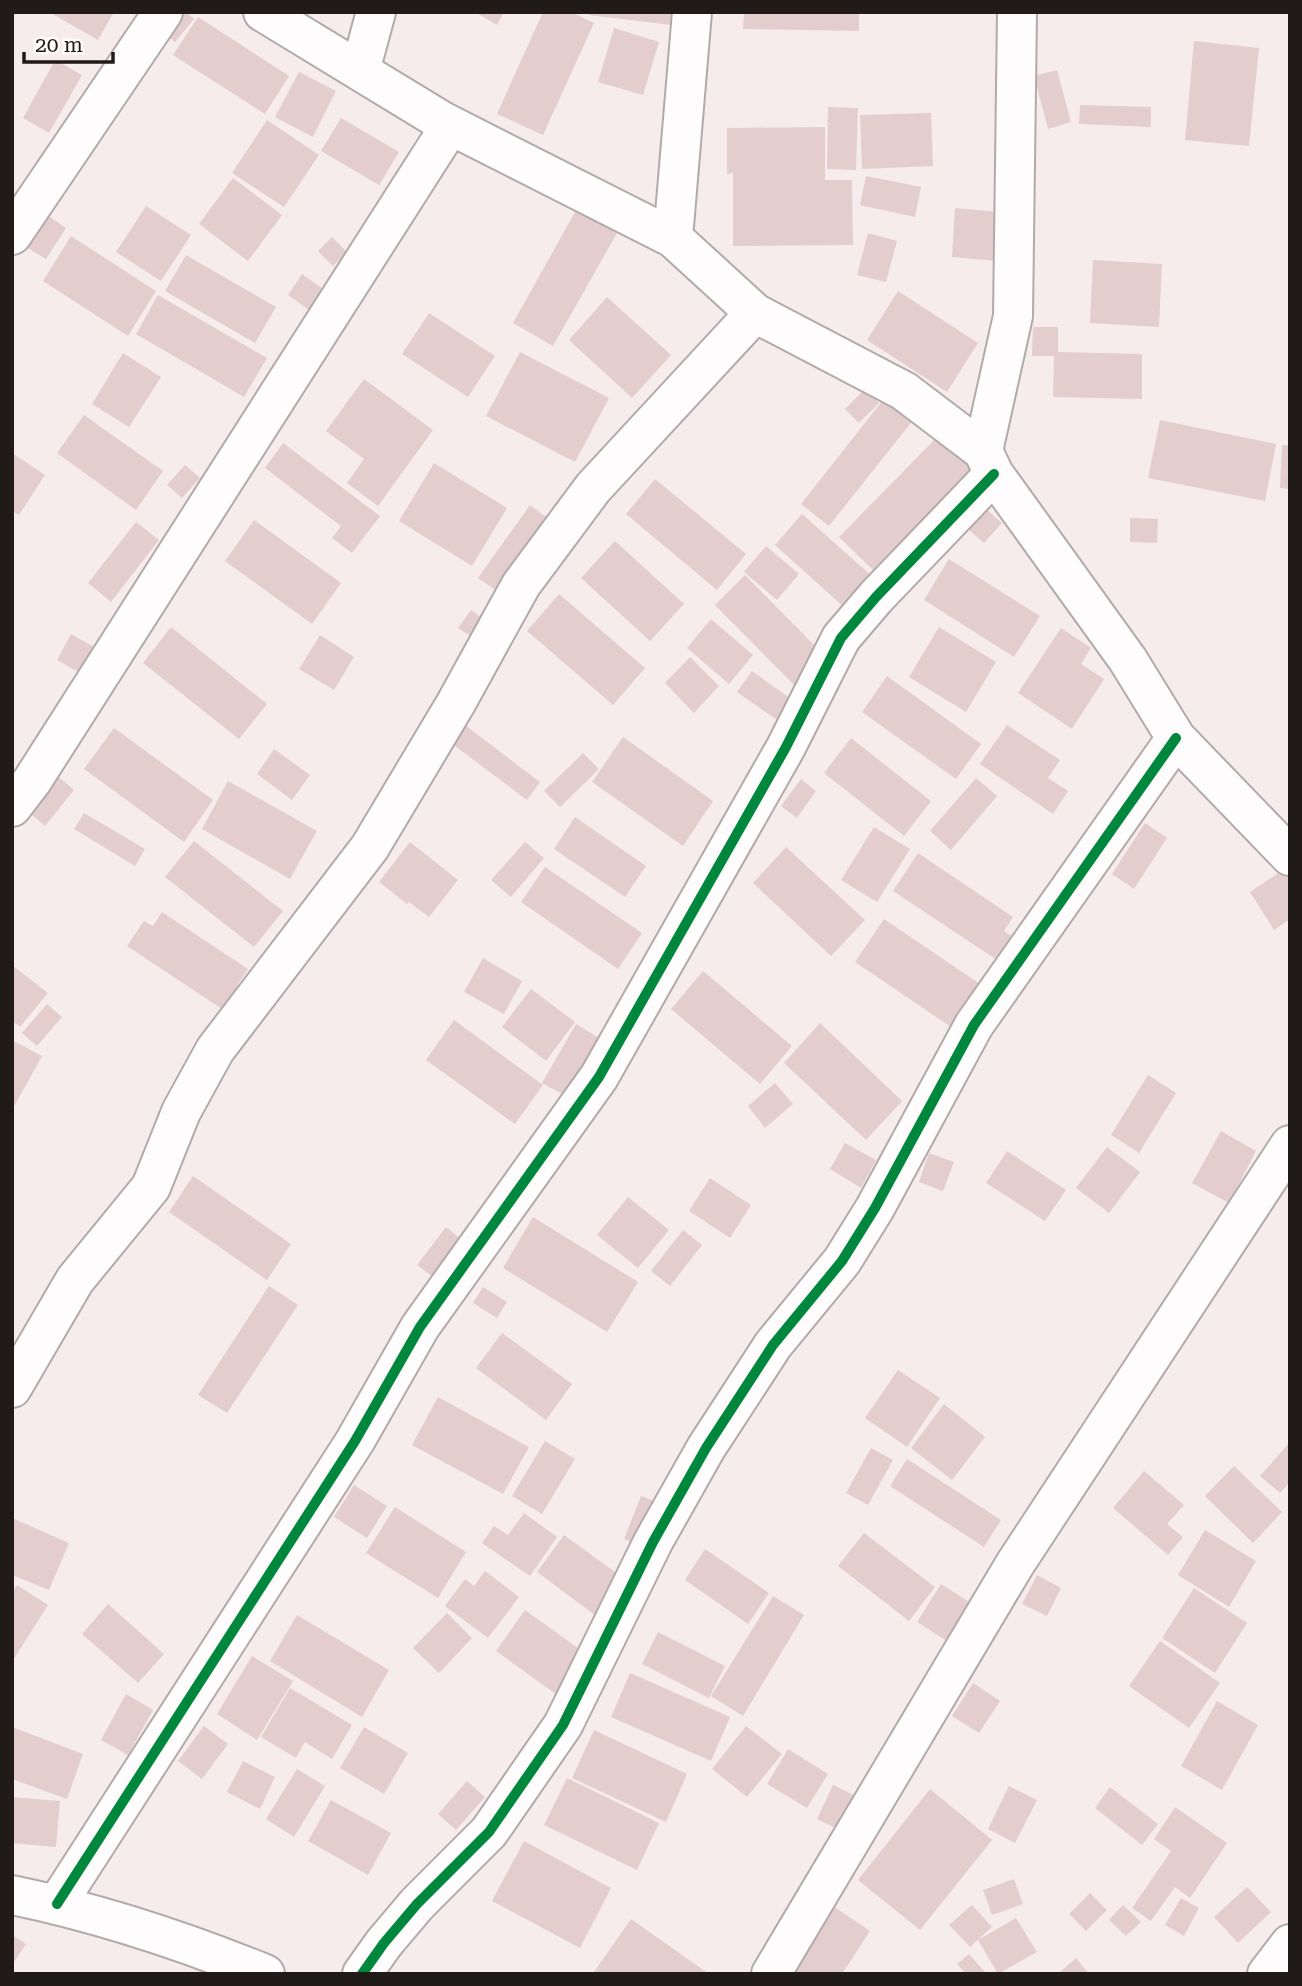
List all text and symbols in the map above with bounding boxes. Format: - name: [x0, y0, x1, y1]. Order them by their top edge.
- scale bar: [24, 21, 114, 65]
- text: 20 m: [35, 33, 83, 57]

